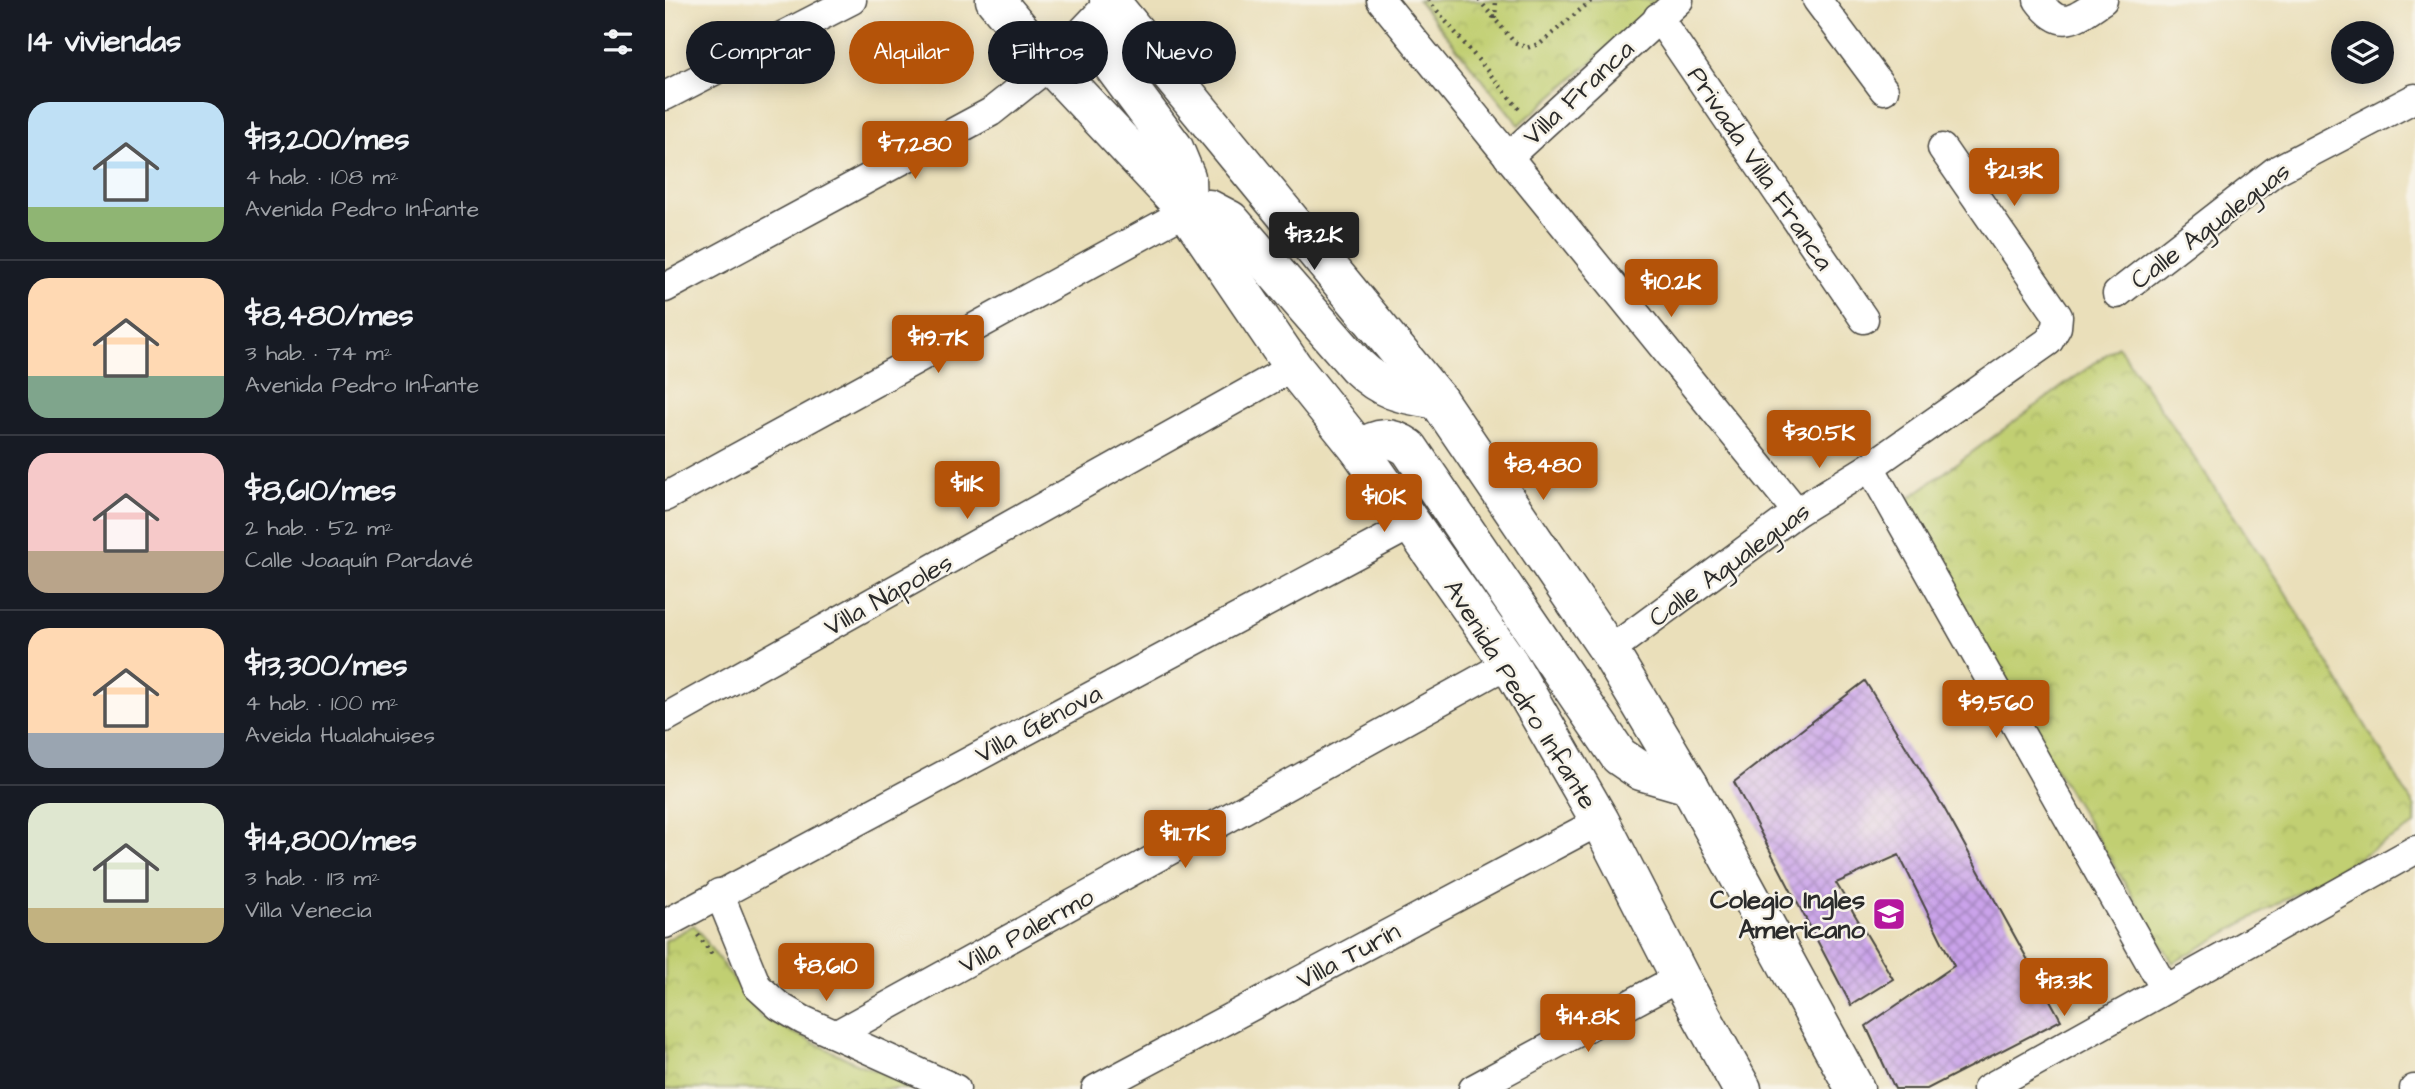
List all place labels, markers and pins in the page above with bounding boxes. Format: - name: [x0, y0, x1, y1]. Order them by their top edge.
- pin: $7,280: [858, 122, 972, 181]
- pin: $21.3K: [1957, 148, 2071, 208]
- pin: $13.2K: [1257, 212, 1371, 272]
- pin: $10.2K: [1614, 260, 1728, 319]
- pin: $19.7K: [881, 316, 995, 375]
- pin: $30.5K: [1762, 410, 1876, 470]
- pin: $8,480: [1486, 442, 1600, 502]
- pin: $11K: [926, 462, 1008, 521]
- pin: $10K: [1343, 475, 1425, 534]
- pin: $9,560: [1939, 680, 2053, 740]
- pin: $11.7K: [1128, 810, 1242, 870]
- place label: Colegio Ingles Americano: [1710, 882, 1865, 948]
- school or university icon: Colegio Ingles Americano: [1870, 895, 1908, 933]
- pin: $8,610: [769, 944, 883, 1003]
- pin: $13.3K: [2007, 958, 2121, 1018]
- pin: $14.8K: [1531, 995, 1645, 1054]

